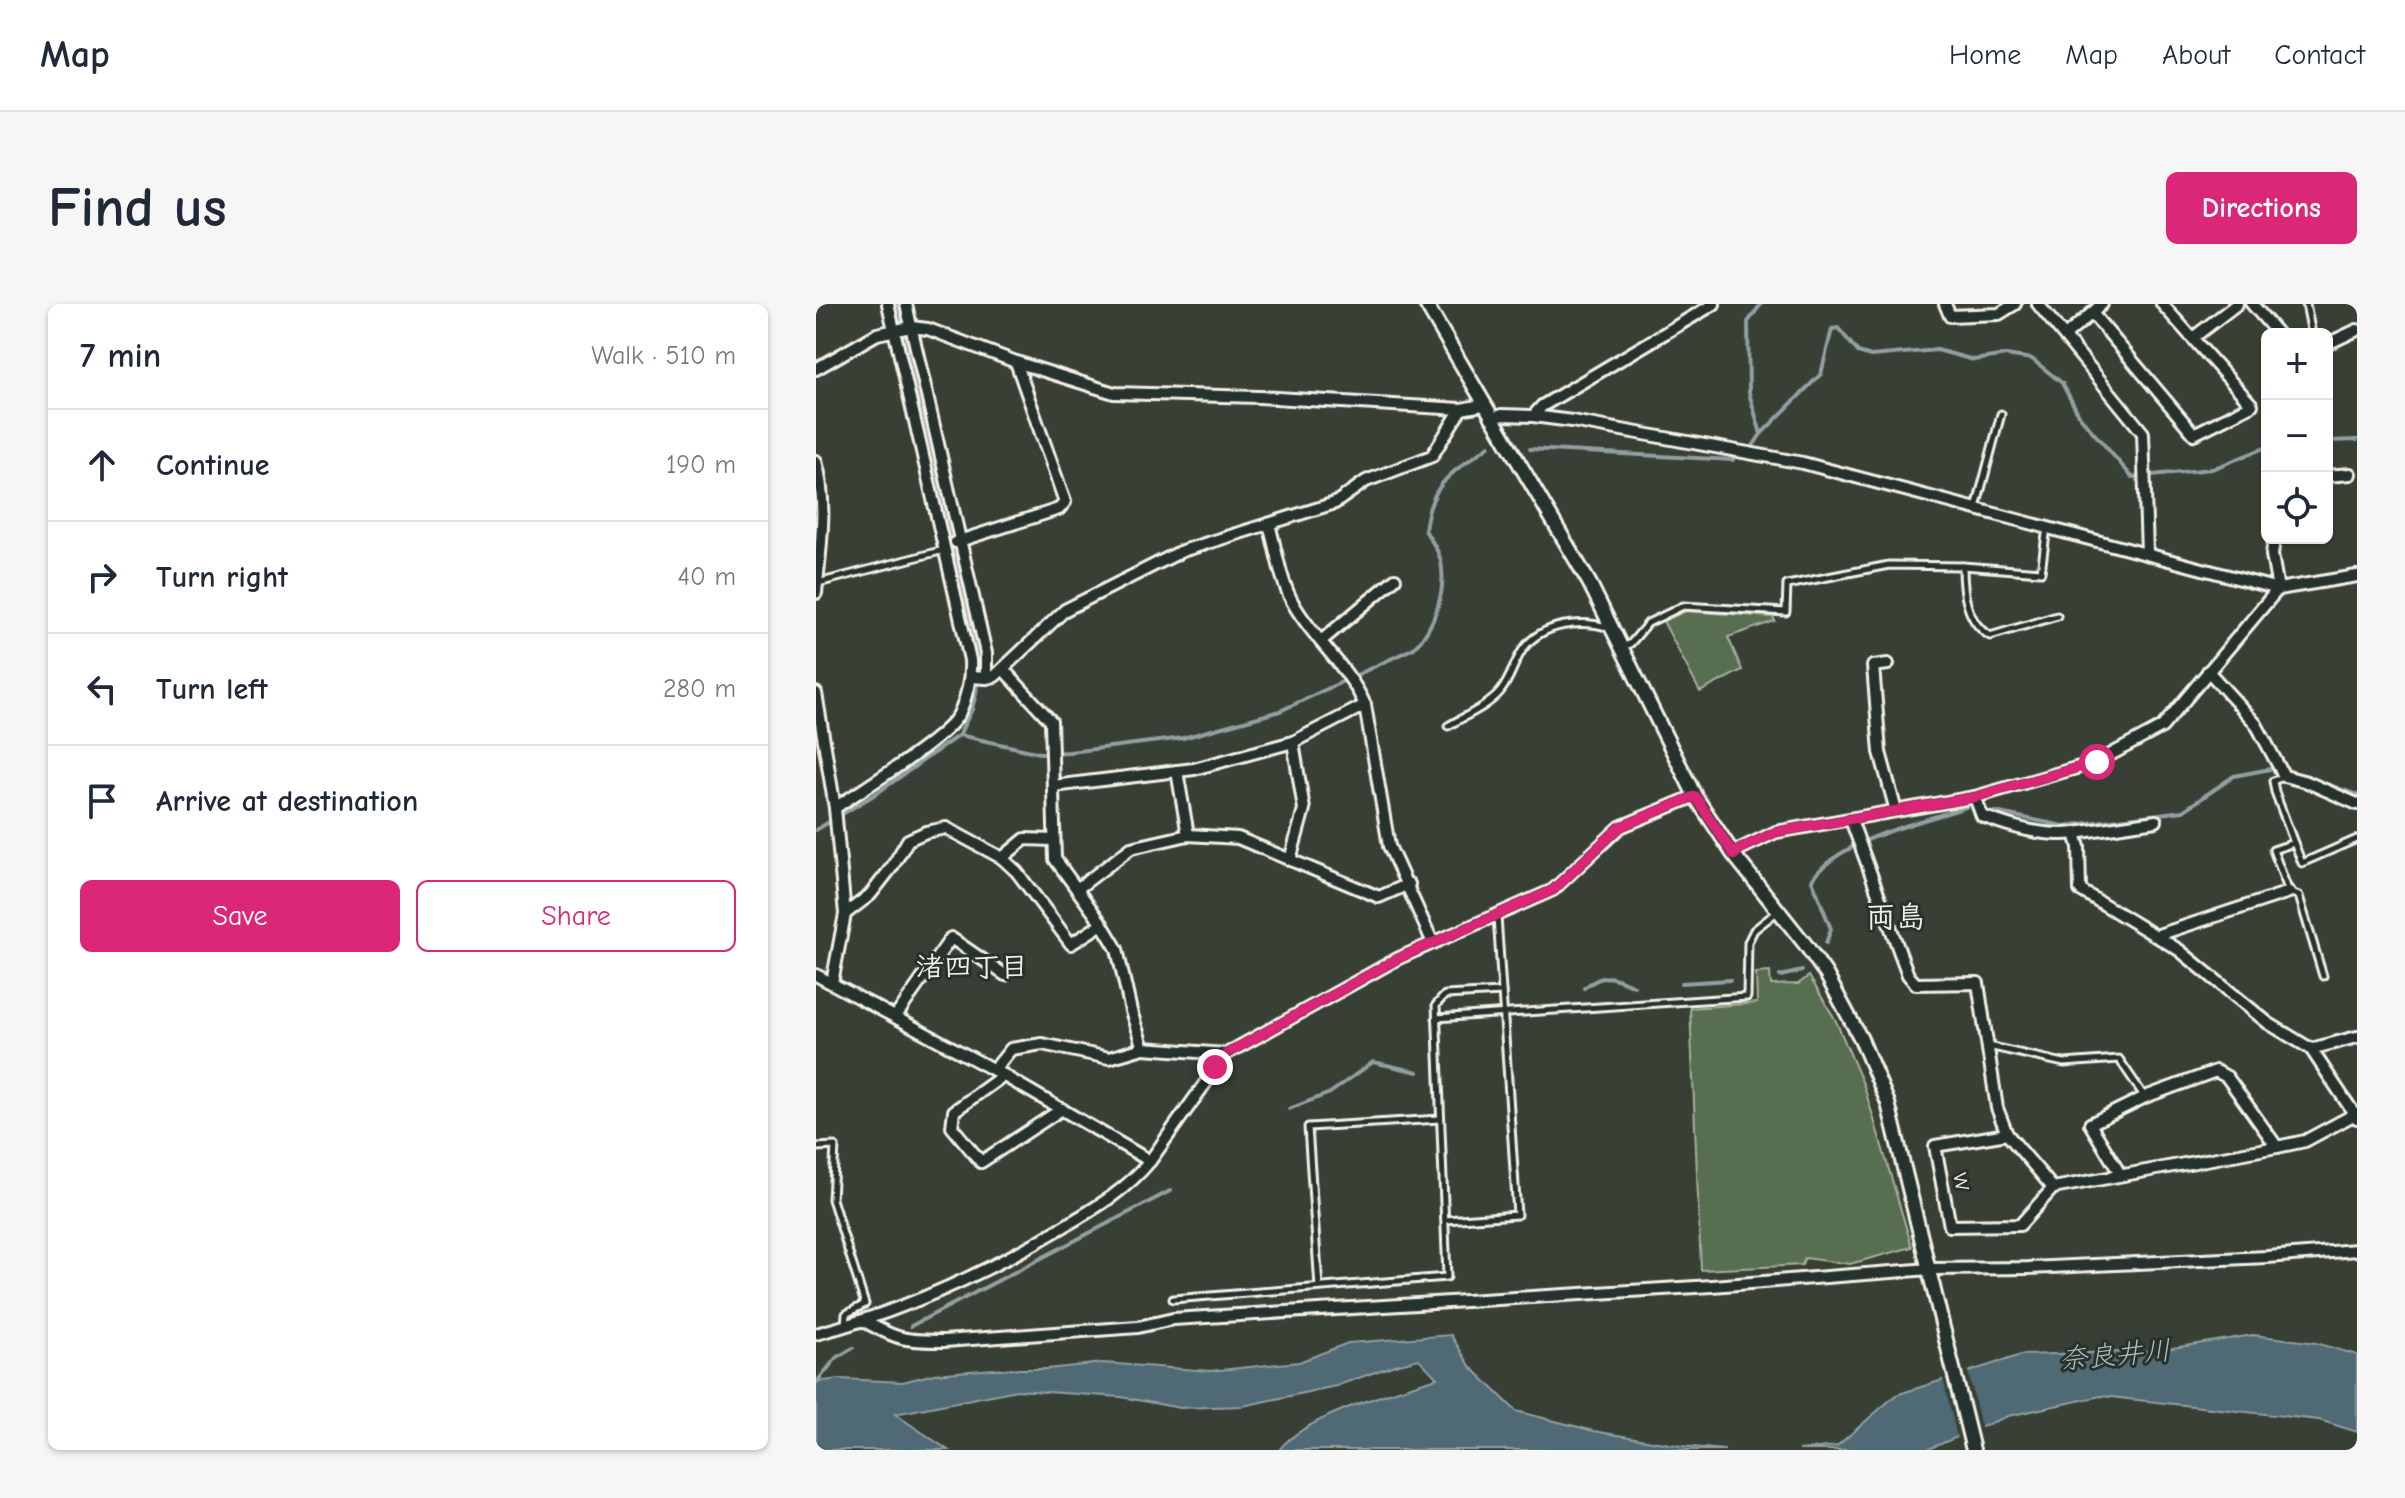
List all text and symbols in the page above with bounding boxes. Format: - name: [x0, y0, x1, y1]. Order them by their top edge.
- text: Map: [40, 33, 110, 77]
- text: Home: [1949, 39, 2021, 71]
- text: Map: [2065, 39, 2118, 71]
- text: About: [2162, 39, 2230, 71]
- text: Contact: [2274, 39, 2365, 71]
- button: Directions: [2166, 172, 2357, 244]
- text: Find us: [48, 176, 227, 240]
- map controls: [2261, 328, 2333, 544]
- button: +: [2261, 328, 2333, 400]
- text: 7 min: [80, 336, 161, 376]
- text: Walk · 510 m: [591, 341, 736, 371]
- button: −: [2261, 400, 2333, 472]
- icon: ahead: [80, 443, 124, 487]
- text: Continue: [156, 448, 270, 483]
- text: 190 m: [666, 450, 736, 480]
- button: locate: [2261, 472, 2333, 544]
- icon: right: [80, 555, 124, 599]
- text: Turn right: [156, 560, 288, 595]
- text: 40 m: [677, 562, 736, 592]
- icon: left: [80, 667, 124, 711]
- text: Turn left: [156, 672, 268, 707]
- text: 280 m: [663, 674, 736, 704]
- route start: [2079, 744, 2115, 780]
- icon: arrive: [80, 779, 124, 823]
- text: Arrive at destination: [156, 784, 418, 819]
- button: Save: [80, 880, 400, 952]
- button: Share: [416, 880, 736, 952]
- district label: 両島: [1866, 900, 1926, 935]
- district label: 渚四丁目: [916, 951, 1028, 983]
- route end: [1197, 1049, 1233, 1085]
- street label: ｗ: [1946, 1166, 1980, 1197]
- water label: 奈良井川: [2058, 1334, 2172, 1376]

